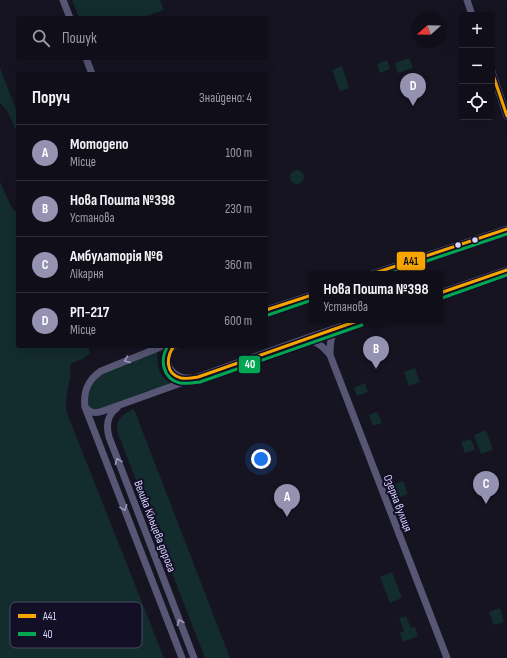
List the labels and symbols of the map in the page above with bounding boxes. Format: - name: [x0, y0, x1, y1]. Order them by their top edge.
- north arrow: [411, 12, 447, 48]
- pin: D: [400, 73, 426, 106]
- unlabelled marker: [470, 235, 480, 245]
- unlabelled marker: [453, 240, 463, 250]
- line badge: A41: [396, 251, 426, 271]
- text: A41: [403, 255, 419, 268]
- pin: B: [363, 336, 389, 369]
- line badge: 40: [238, 355, 261, 374]
- one-way arrow: [124, 356, 131, 364]
- text: 40: [245, 358, 255, 371]
- your location: [251, 449, 271, 469]
- one-way arrow: [115, 458, 123, 465]
- pin: C: [473, 471, 499, 504]
- street label: Озерна вулиця: [380, 472, 415, 534]
- street label: Велика Кільцева дорога: [130, 478, 179, 575]
- pin: A: [274, 484, 300, 517]
- one-way arrow: [120, 505, 128, 512]
- legend: [10, 602, 142, 648]
- text: A41: [42, 610, 56, 623]
- one-way arrow: [177, 618, 185, 625]
- text: 40: [43, 628, 53, 641]

